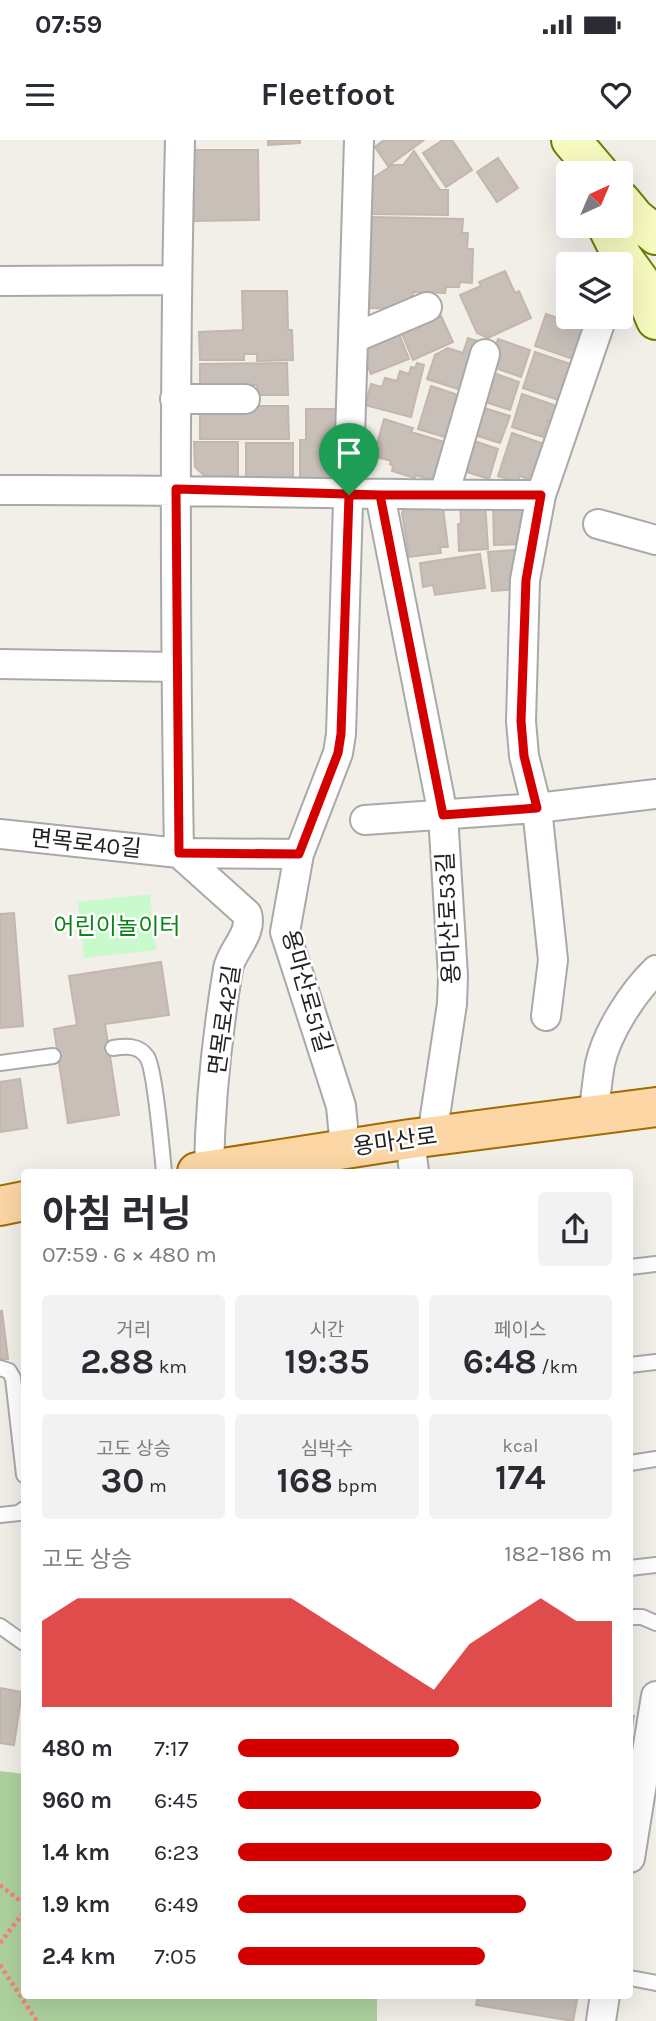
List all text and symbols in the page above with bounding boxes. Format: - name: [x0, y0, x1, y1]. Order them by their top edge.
- text: 07:59: [35, 9, 102, 40]
- icon: menu: [21, 76, 59, 114]
- text: Fleetfoot: [261, 76, 395, 113]
- icon: heart: [597, 76, 635, 114]
- north arrow: [556, 161, 634, 238]
- map controls: [556, 161, 633, 329]
- button: layers: [556, 252, 633, 329]
- pin: [319, 423, 379, 495]
- icon: arrive: [330, 434, 368, 472]
- street label: 면목로40길: [29, 824, 143, 863]
- street label: 용마산로53길: [432, 851, 465, 985]
- park label: 어린이놀이터: [54, 913, 180, 940]
- street label: 용마산로51길: [276, 927, 337, 1056]
- street label: 면목로42길: [203, 963, 246, 1077]
- street label: 용마산로: [351, 1122, 439, 1161]
- text: 아침 러닝: [42, 1192, 191, 1237]
- button: share: [538, 1192, 612, 1266]
- text: 07:59 · 6 × 480 m: [42, 1241, 217, 1268]
- text: 거리: [116, 1319, 151, 1341]
- text: 시간: [310, 1319, 344, 1341]
- text: 페이스: [494, 1319, 547, 1341]
- text: 2.88: [80, 1341, 154, 1382]
- text: 19:35: [284, 1341, 370, 1382]
- text: 6:48: [463, 1341, 537, 1382]
- text: km: [154, 1356, 187, 1378]
- text: /km: [537, 1356, 578, 1378]
- text: kcal: [502, 1435, 538, 1457]
- text: 고도 상승: [96, 1438, 171, 1460]
- text: 심박수: [301, 1438, 353, 1460]
- text: 174: [495, 1457, 546, 1498]
- text: 30: [101, 1460, 144, 1501]
- text: 168: [276, 1460, 333, 1501]
- text: m: [144, 1475, 167, 1497]
- text: bpm: [333, 1475, 378, 1497]
- text: 182–186 m: [504, 1540, 612, 1567]
- text: 고도 상승: [42, 1546, 132, 1573]
- text: 480 m: [42, 1735, 113, 1762]
- text: 7:17: [154, 1735, 189, 1762]
- text: 960 m: [42, 1787, 112, 1814]
- text: 6:45: [154, 1787, 198, 1814]
- text: 1.4 km: [42, 1839, 110, 1866]
- text: 6:23: [154, 1839, 199, 1866]
- text: 1.9 km: [42, 1891, 110, 1918]
- text: 6:49: [154, 1891, 199, 1918]
- text: 2.4 km: [42, 1943, 116, 1970]
- text: 7:05: [154, 1943, 197, 1970]

